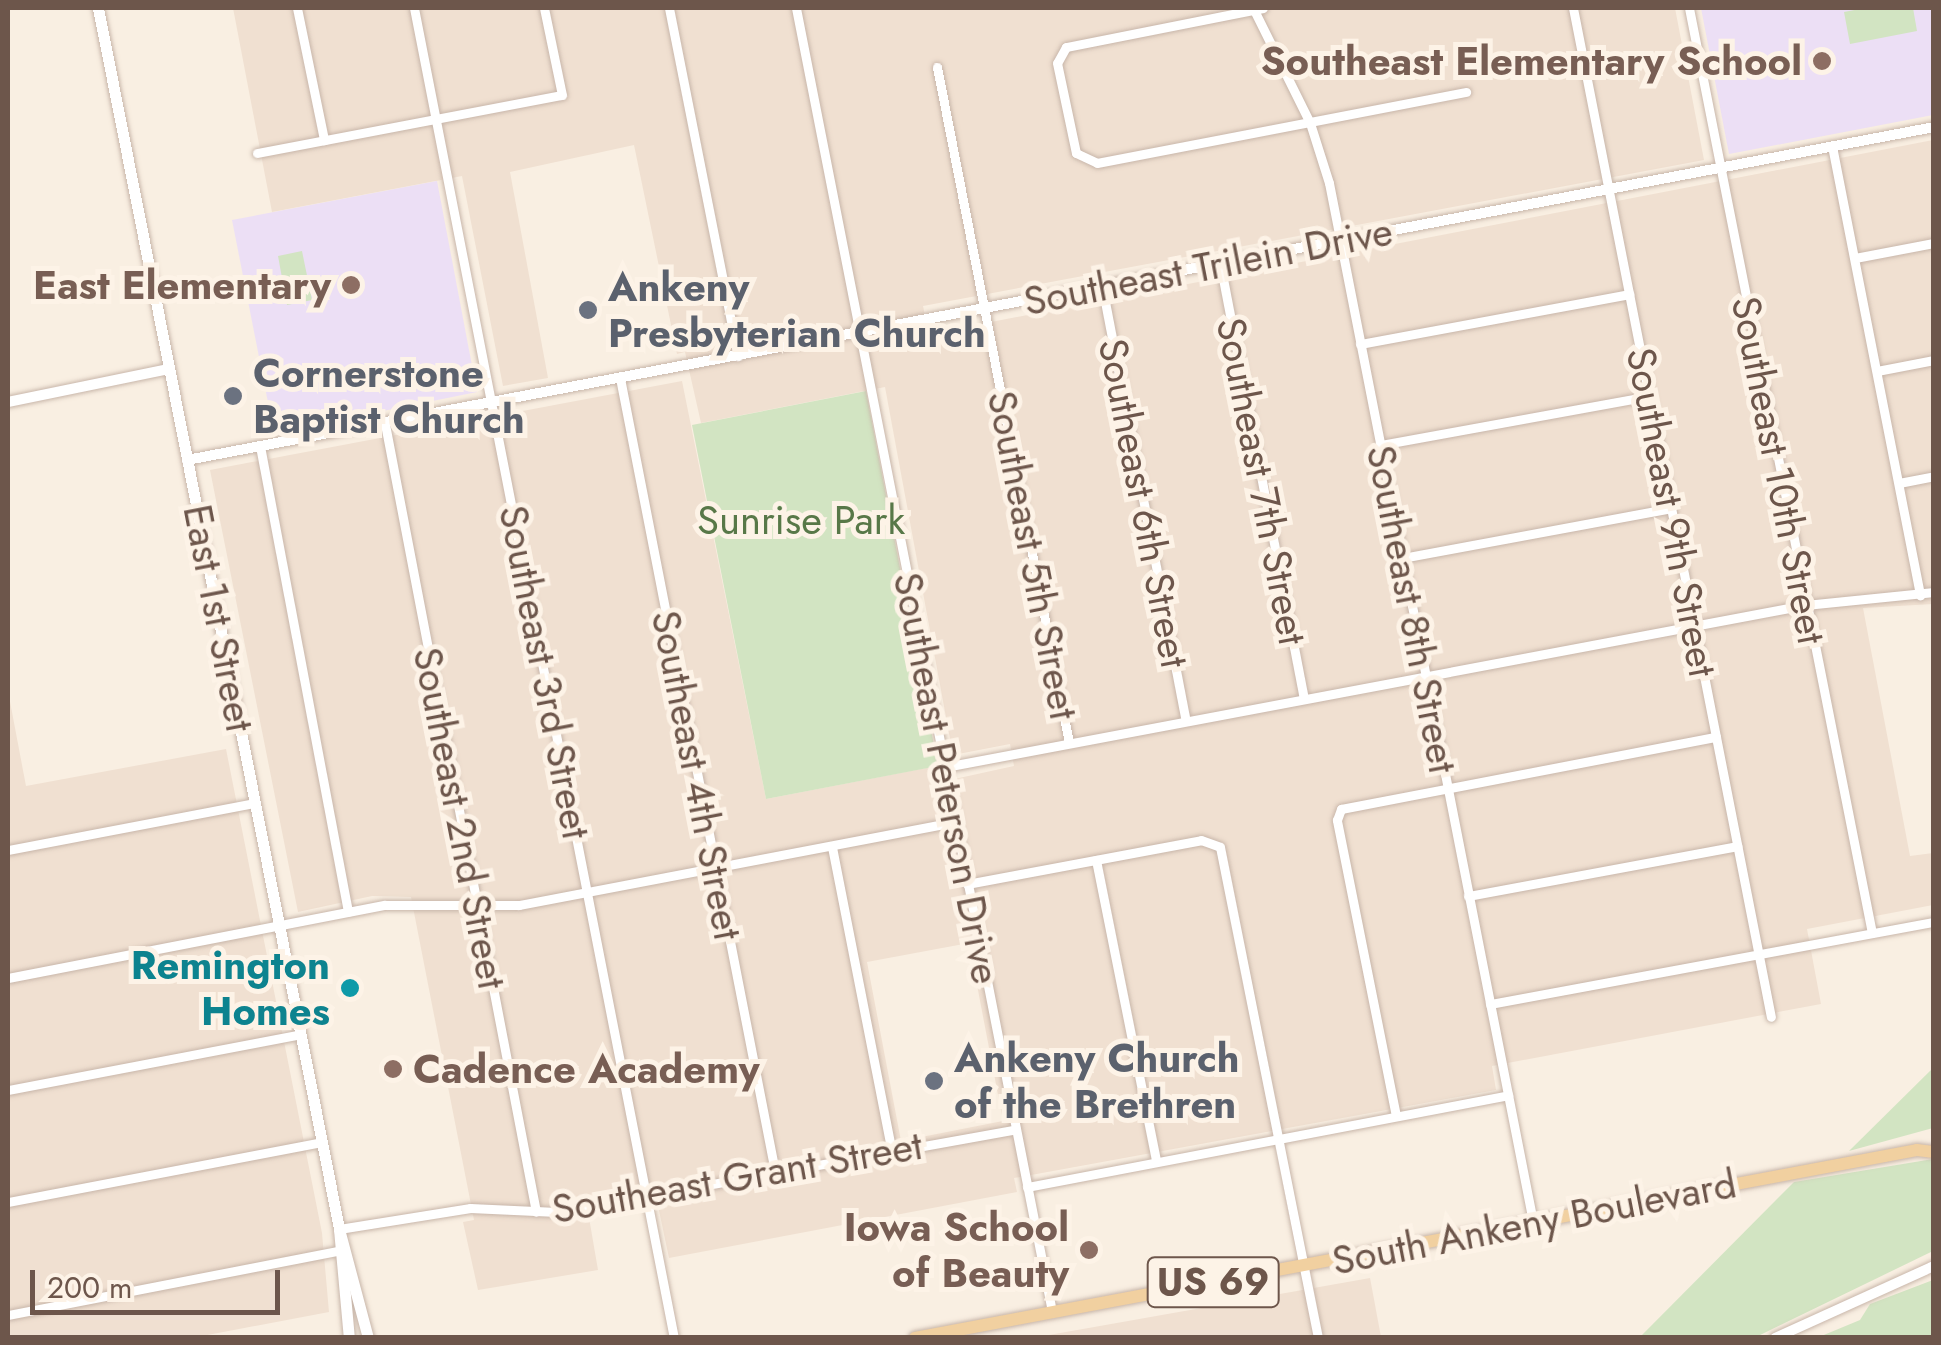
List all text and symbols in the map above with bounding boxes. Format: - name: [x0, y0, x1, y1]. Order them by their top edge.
- place label: Southeast Elementary School: [1261, 37, 1802, 85]
- marker: Southeast Elementary School: [1811, 50, 1833, 72]
- street label: Southeast Trilein Drive: [1020, 207, 1396, 325]
- place label: East Elementary: [33, 261, 331, 309]
- place label: Ankeny Presbyterian Church: [608, 263, 986, 357]
- marker: East Elementary: [340, 274, 362, 296]
- street label: Southeast 10th Street: [1722, 292, 1836, 648]
- marker: Ankeny Presbyterian Church: [577, 299, 599, 321]
- street label: Southeast 7th Street: [1207, 313, 1317, 649]
- street label: Southeast 6th Street: [1089, 334, 1199, 672]
- street label: Southeast 9th Street: [1617, 343, 1727, 681]
- place label: Cornerstone Baptist Church: [253, 349, 525, 443]
- marker: Cornerstone Baptist Church: [222, 385, 244, 407]
- street label: Southeast 5th Street: [978, 387, 1088, 723]
- street label: Southeast 8th Street: [1357, 441, 1467, 777]
- park label: Sunrise Park: [697, 496, 905, 544]
- street label: East 1st Street: [173, 500, 265, 736]
- street label: Southeast 3rd Street: [489, 501, 601, 843]
- street label: Southeast Peterson Drive: [884, 568, 1010, 988]
- street label: Southeast 4th Street: [642, 606, 752, 944]
- street label: Southeast 2nd Street: [403, 643, 517, 993]
- place label: Remington Homes: [131, 941, 330, 1035]
- marker: Remington Homes: [339, 977, 361, 999]
- place label: Ankeny Church of the Brethren: [954, 1034, 1240, 1128]
- place label: Cadence Academy: [413, 1045, 760, 1093]
- marker: Cadence Academy: [382, 1058, 404, 1080]
- marker: Ankeny Church of the Brethren: [923, 1070, 945, 1092]
- street label: Southeast Grant Street: [548, 1121, 926, 1233]
- street label: South Ankeny Boulevard: [1328, 1159, 1740, 1285]
- place label: Iowa School of Beauty: [844, 1203, 1069, 1297]
- marker: Iowa School of Beauty: [1078, 1239, 1100, 1261]
- road number: US 69: [1146, 1249, 1280, 1315]
- scale bar: [35, 1250, 285, 1312]
- text: 200 m: [47, 1266, 132, 1309]

